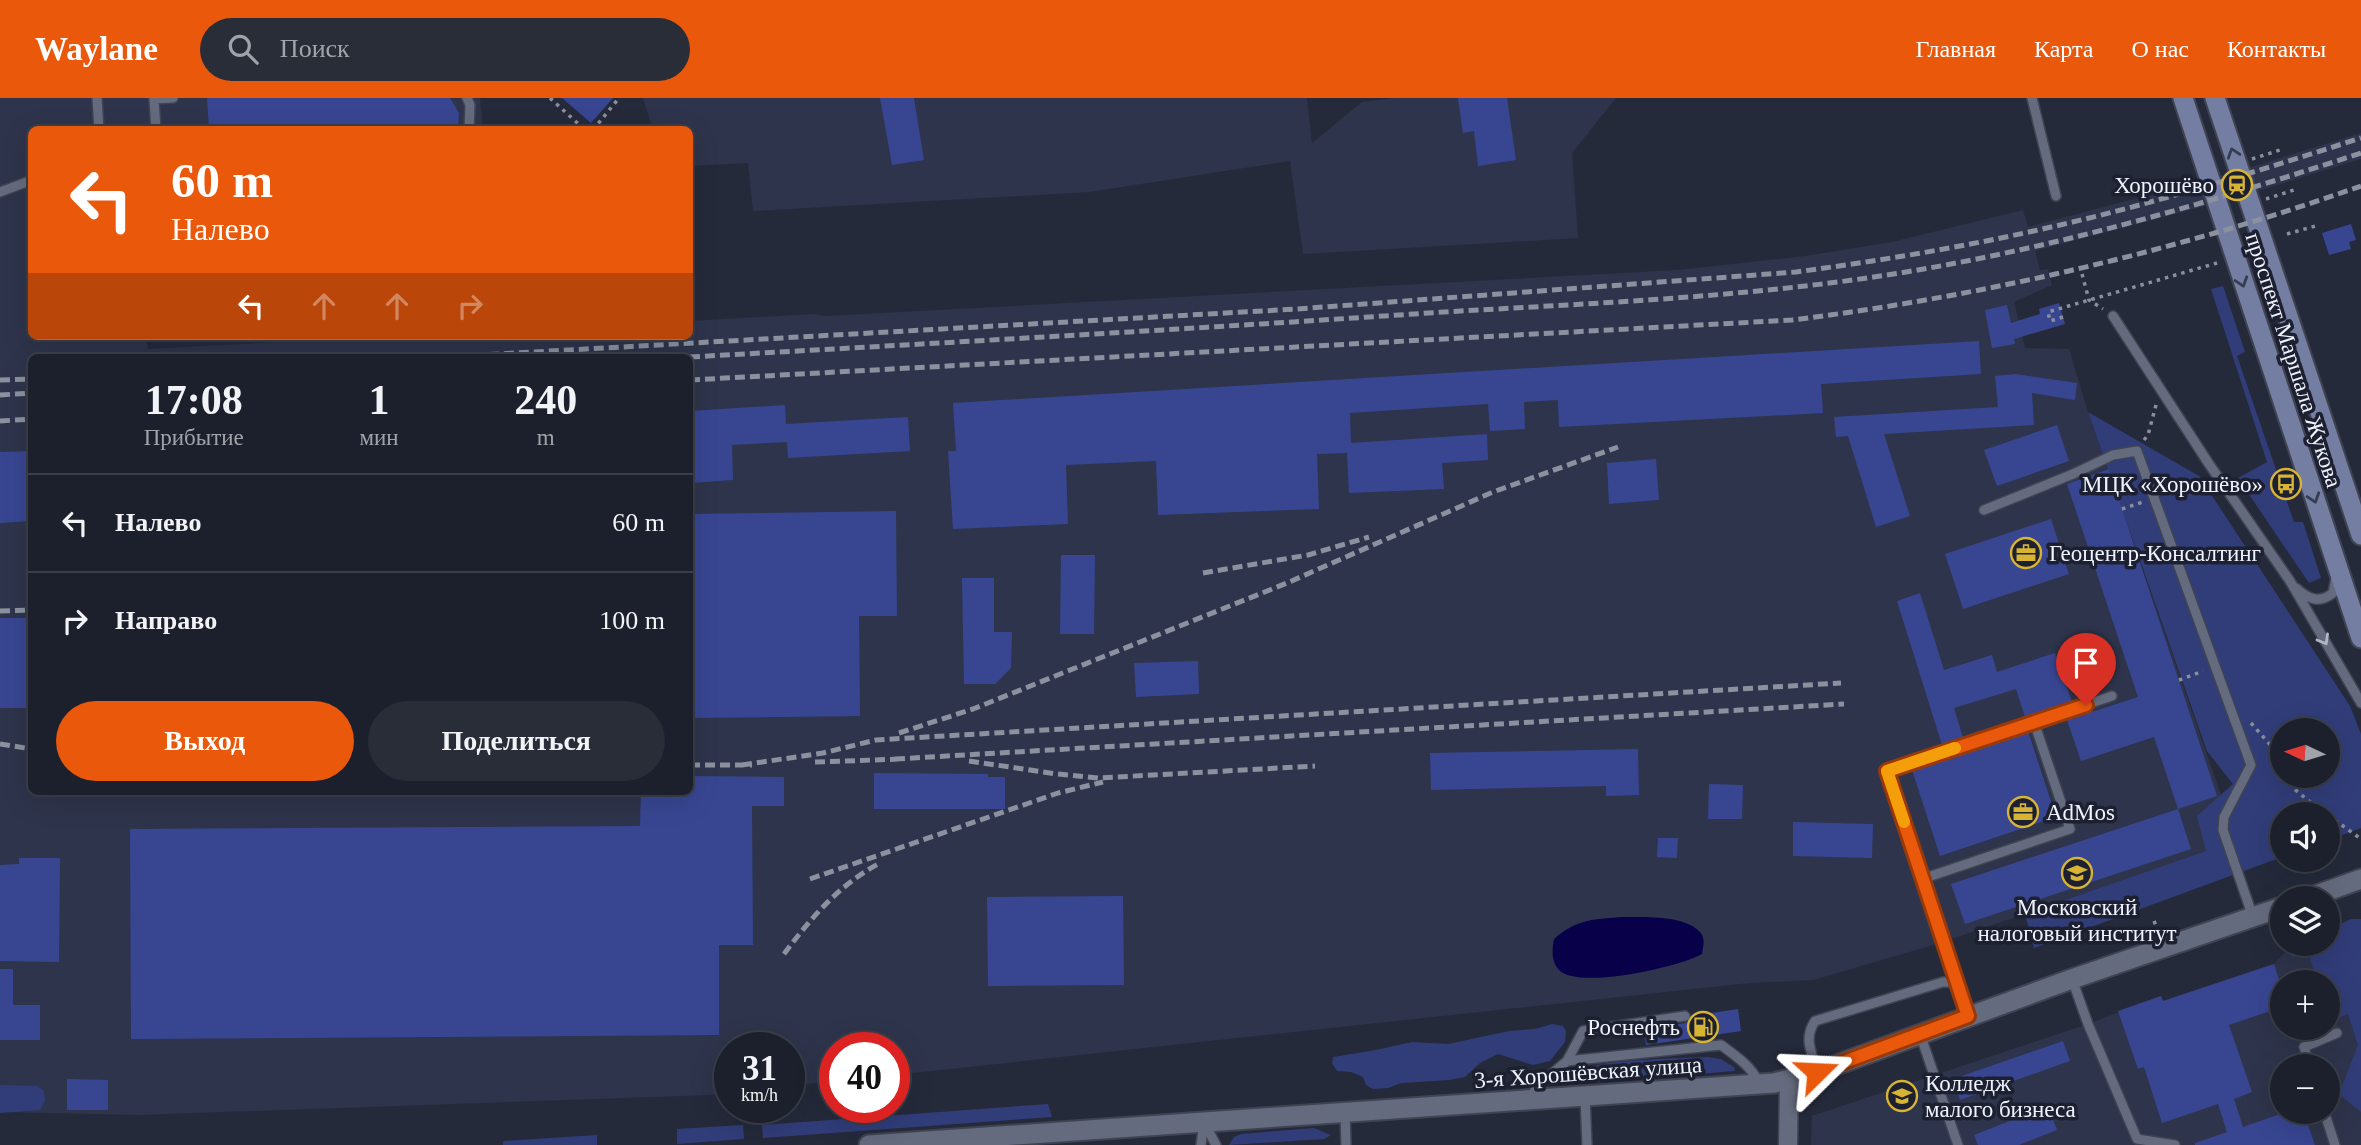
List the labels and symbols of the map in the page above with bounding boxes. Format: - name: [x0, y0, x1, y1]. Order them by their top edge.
- one-way arrow: [2227, 148, 2242, 160]
- station icon: Хорошёво: [2220, 168, 2254, 202]
- place label: Хорошёво: [2114, 173, 2214, 198]
- street label: проспект Маршала Жукова: [2240, 230, 2347, 491]
- one-way arrow: [2234, 275, 2248, 287]
- bus stop icon: МЦК «Хорошёво»: [2269, 467, 2303, 501]
- place label: МЦК «Хорошёво»: [2082, 472, 2263, 497]
- one-way arrow: [2306, 491, 2320, 503]
- office icon: Геоцентр-Консалтинг: [2009, 536, 2043, 570]
- place label: Геоцентр-Консалтинг: [2049, 541, 2261, 566]
- pin: [2056, 633, 2116, 705]
- one-way arrow: [2316, 633, 2329, 646]
- north arrow: [2270, 718, 2340, 788]
- office icon: AdMos: [2006, 795, 2040, 829]
- place label: AdMos: [2046, 800, 2115, 825]
- school or university icon: Московский налоговый институт: [2060, 856, 2094, 890]
- place label: Московский налоговый институт: [1978, 895, 2176, 946]
- fuel station icon: Роснефть: [1686, 1010, 1720, 1044]
- place label: Роснефть: [1587, 1015, 1680, 1040]
- speed limit sign: 40: [819, 1032, 910, 1123]
- position arrow: [1780, 1035, 1854, 1109]
- street label: 3-я Хорошёвская улица: [1473, 1052, 1703, 1093]
- place label: Колледж малого бизнеса: [1925, 1071, 2076, 1122]
- school or university icon: Колледж малого бизнеса: [1885, 1079, 1919, 1113]

